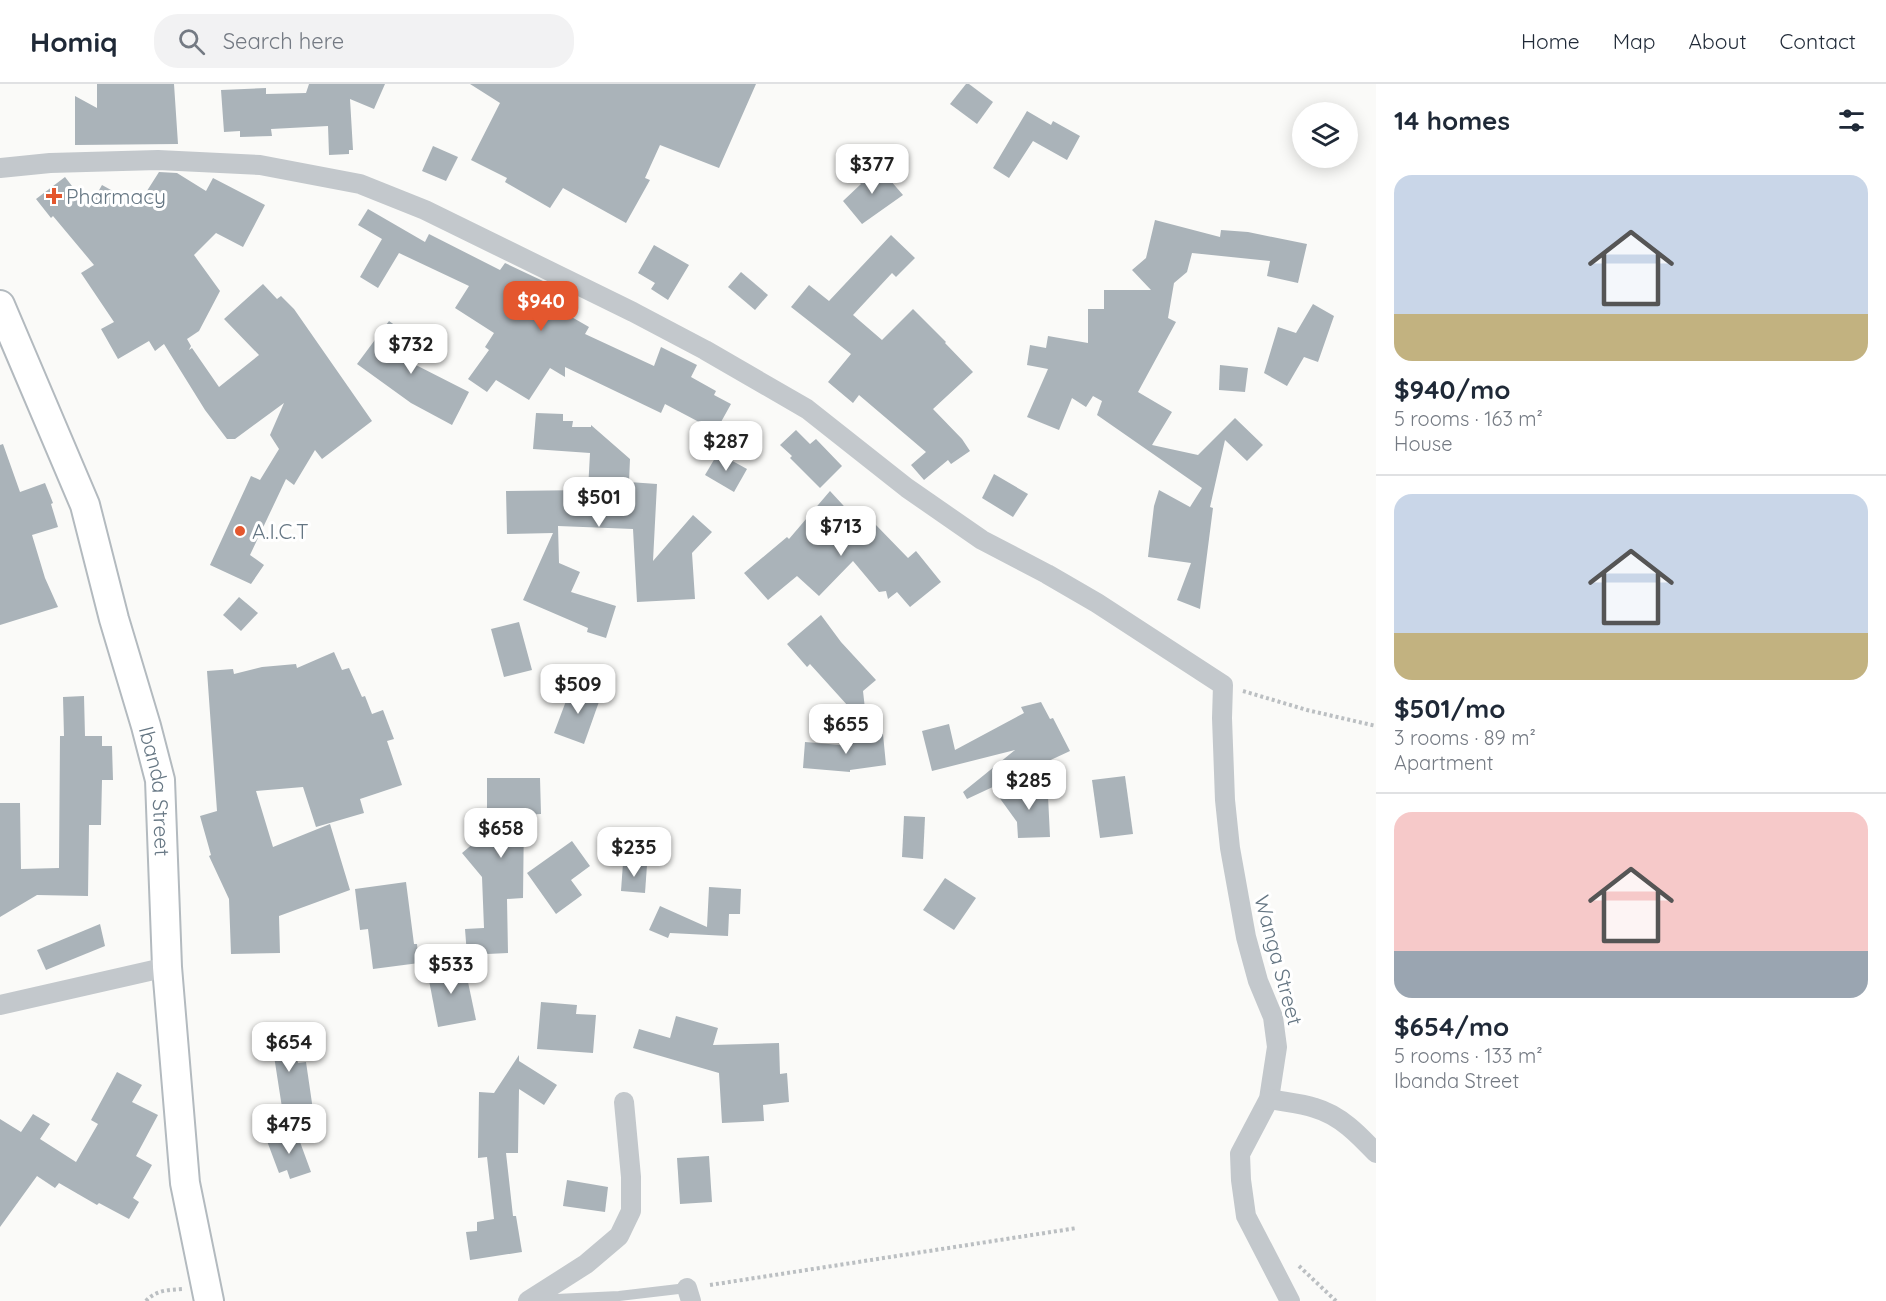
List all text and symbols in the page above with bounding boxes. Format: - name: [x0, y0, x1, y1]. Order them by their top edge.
- search box: [154, 14, 574, 68]
- text: Homiq: [30, 24, 118, 59]
- icon: search: [175, 25, 208, 58]
- text: Search here: [223, 27, 344, 55]
- text: Home: [1521, 28, 1580, 54]
- text: Map: [1613, 28, 1656, 54]
- text: About: [1689, 28, 1747, 54]
- text: Contact: [1780, 28, 1856, 54]
- map controls: [1292, 102, 1358, 168]
- button: layers: [1292, 102, 1358, 168]
- text: 14 homes: [1394, 104, 1510, 137]
- icon: filters: [1835, 104, 1868, 137]
- pin: $377: [836, 144, 908, 195]
- text: $377: [850, 151, 894, 176]
- place label: Pharmacy: [66, 183, 166, 209]
- marker: Pharmacy: [47, 189, 61, 203]
- icon: home: [1577, 214, 1685, 322]
- pin: $940: [505, 281, 577, 332]
- text: $940: [517, 288, 565, 313]
- pin: $732: [375, 324, 447, 375]
- text: $732: [388, 331, 434, 356]
- text: $940/mo: [1394, 373, 1511, 406]
- text: 5 rooms · 163 m²: [1394, 406, 1543, 431]
- pin: $287: [690, 421, 762, 472]
- text: $287: [703, 428, 749, 453]
- text: House: [1394, 431, 1453, 456]
- pin: $501: [563, 477, 635, 528]
- text: $501: [577, 484, 621, 509]
- pin: $713: [805, 506, 877, 557]
- text: $713: [820, 513, 862, 538]
- place label: A.I.C.T: [252, 518, 309, 544]
- marker: A.I.C.T: [233, 524, 247, 538]
- icon: home: [1577, 533, 1685, 641]
- pin: $509: [542, 664, 614, 715]
- text: $509: [554, 671, 602, 696]
- text: $501/mo: [1394, 692, 1506, 725]
- pin: $655: [810, 704, 882, 755]
- text: $655: [823, 711, 869, 736]
- street label: Ibanda Street: [134, 723, 176, 857]
- text: 3 rooms · 89 m²: [1394, 725, 1536, 750]
- text: Apartment: [1394, 750, 1494, 775]
- pin: $285: [993, 760, 1065, 811]
- text: $285: [1006, 767, 1052, 792]
- pin: $658: [465, 808, 537, 859]
- text: $658: [478, 815, 524, 840]
- pin: $235: [598, 827, 670, 878]
- text: $235: [611, 834, 657, 859]
- icon: home: [1577, 851, 1685, 959]
- street label: Wanga Street: [1249, 892, 1309, 1028]
- pin: $533: [415, 944, 487, 995]
- text: $533: [429, 951, 473, 976]
- text: $654/mo: [1394, 1010, 1509, 1043]
- pin: $654: [253, 1022, 325, 1073]
- text: $654: [266, 1029, 312, 1054]
- text: 5 rooms · 133 m²: [1394, 1043, 1543, 1068]
- text: Ibanda Street: [1394, 1068, 1519, 1093]
- pin: $475: [253, 1104, 325, 1155]
- text: $475: [266, 1111, 312, 1136]

